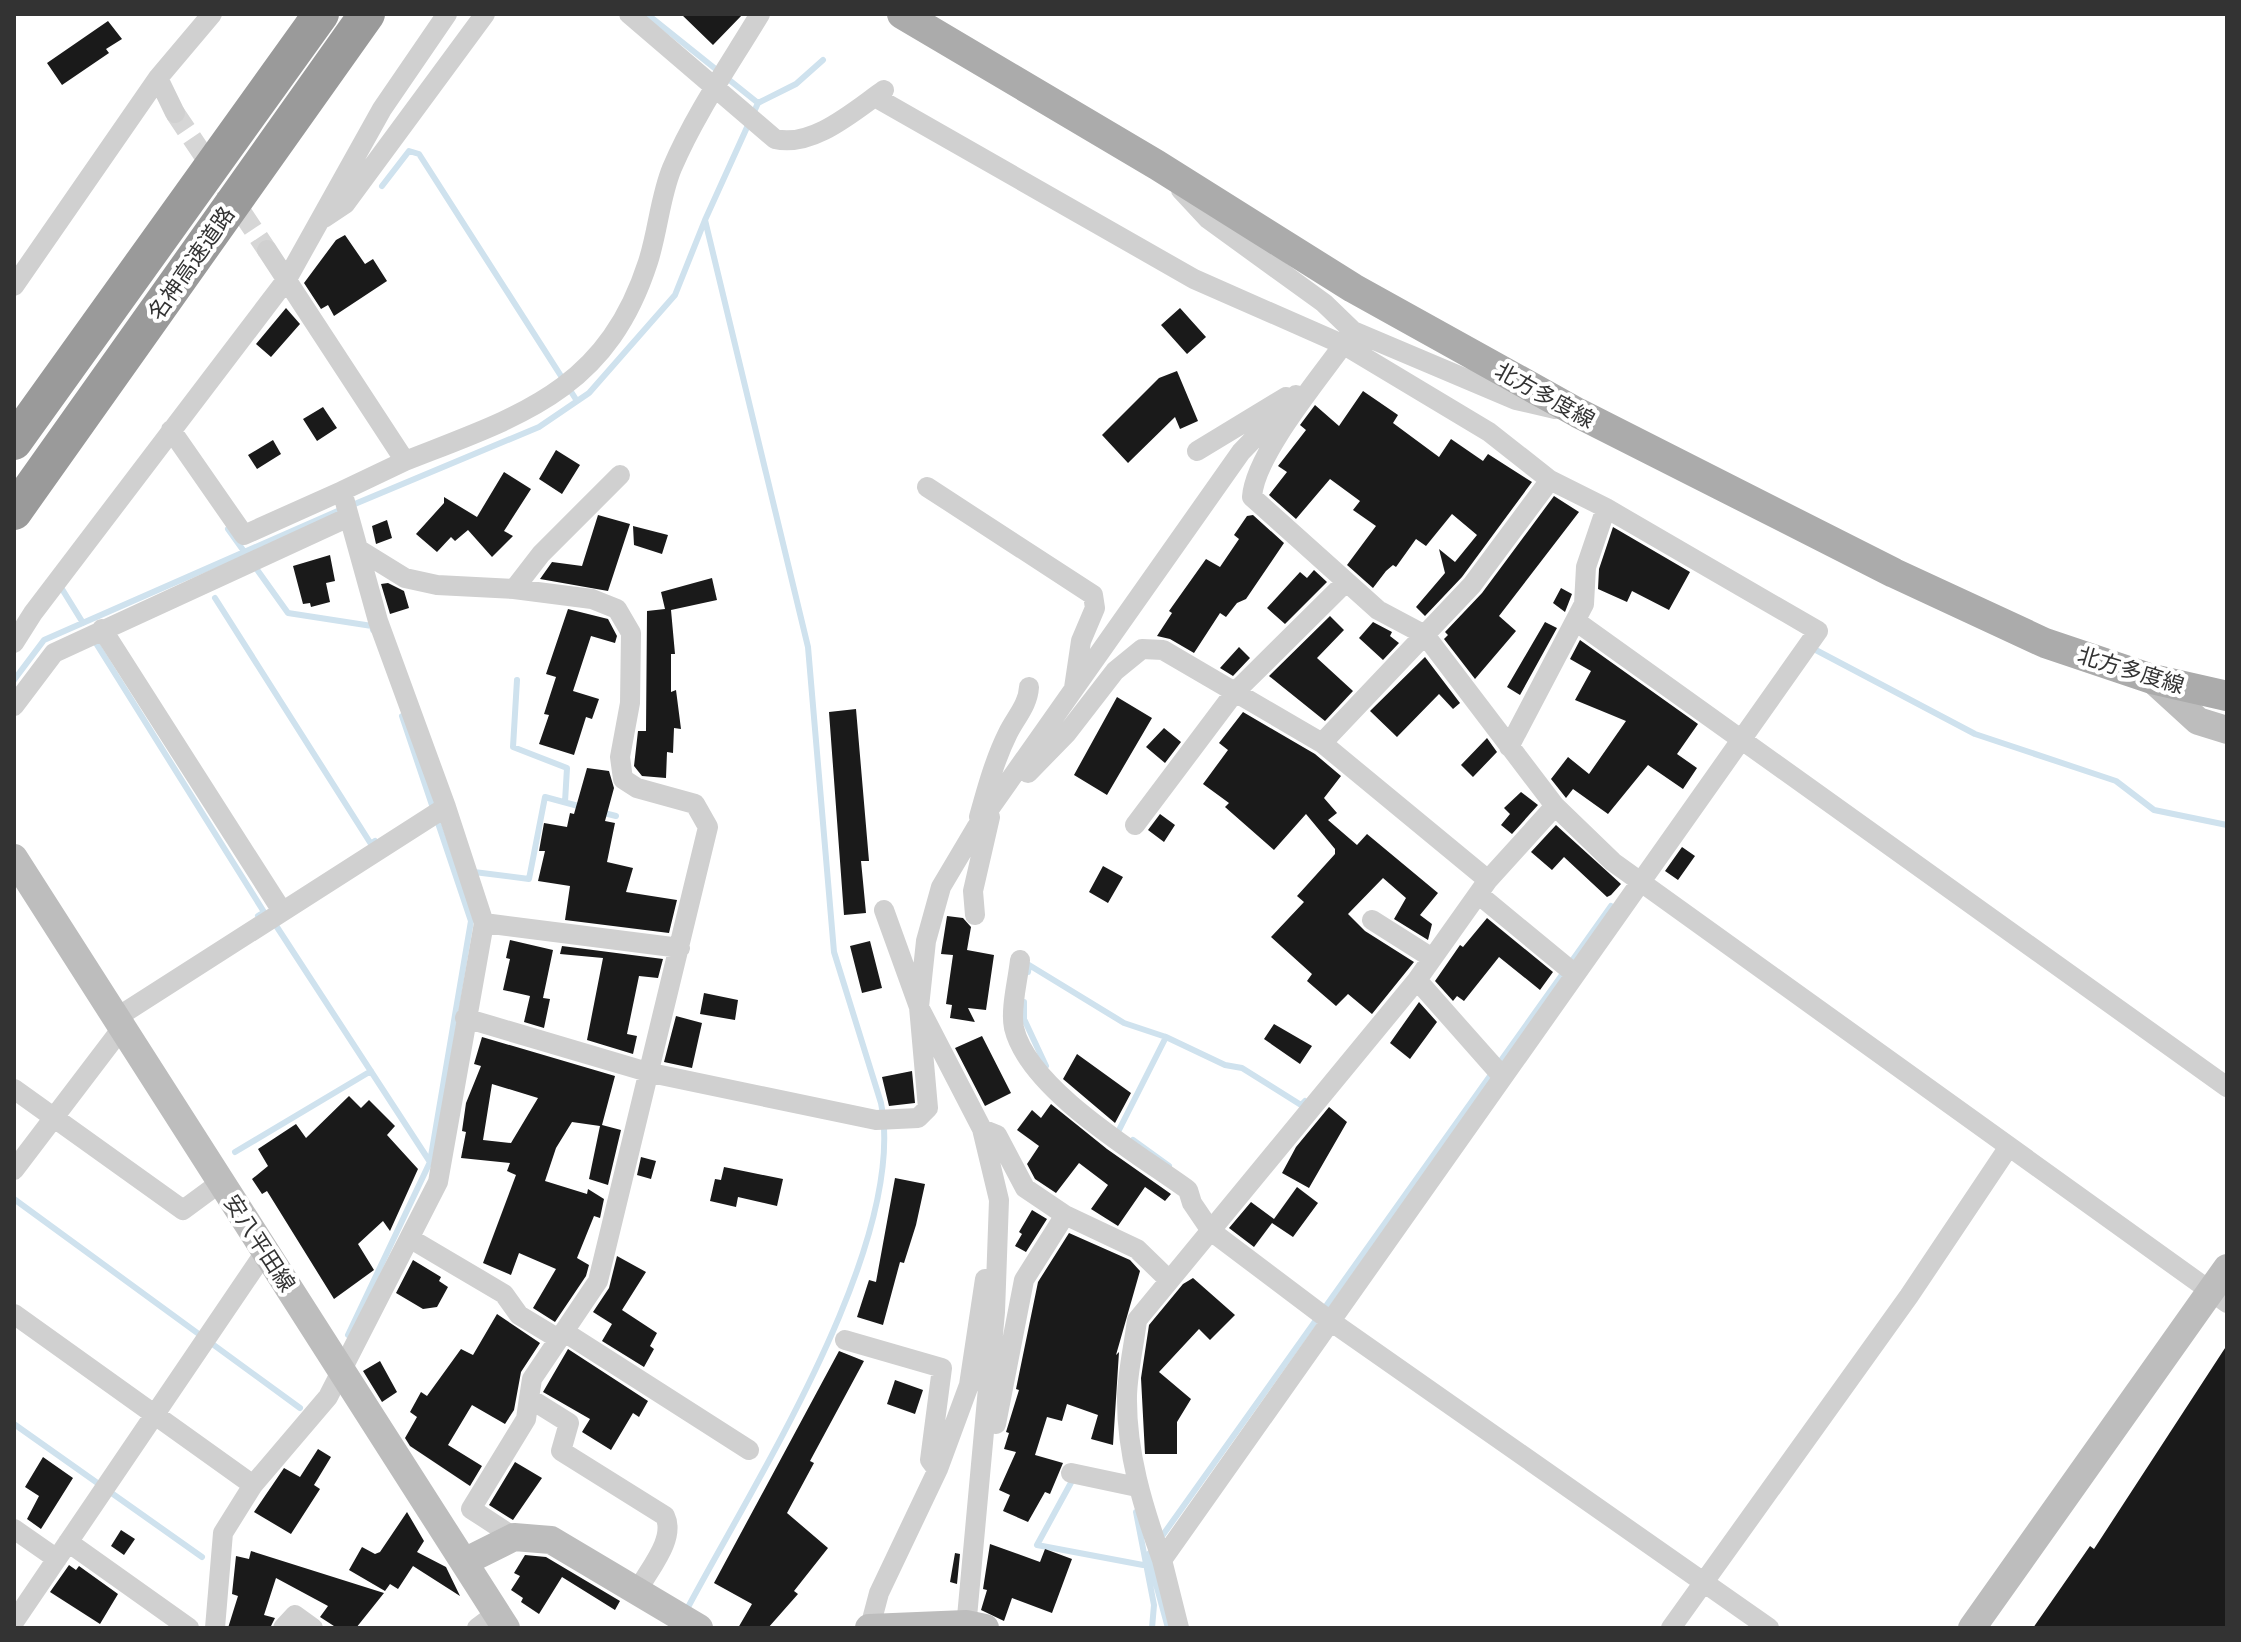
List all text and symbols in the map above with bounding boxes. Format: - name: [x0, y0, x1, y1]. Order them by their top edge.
- street label: 名神高速道路: [142, 201, 240, 325]
- street label: 北方多度線: [1490, 357, 1599, 434]
- street label: 北方多度線: [2074, 641, 2187, 699]
- street label: 安八平田線: [218, 1190, 301, 1297]

